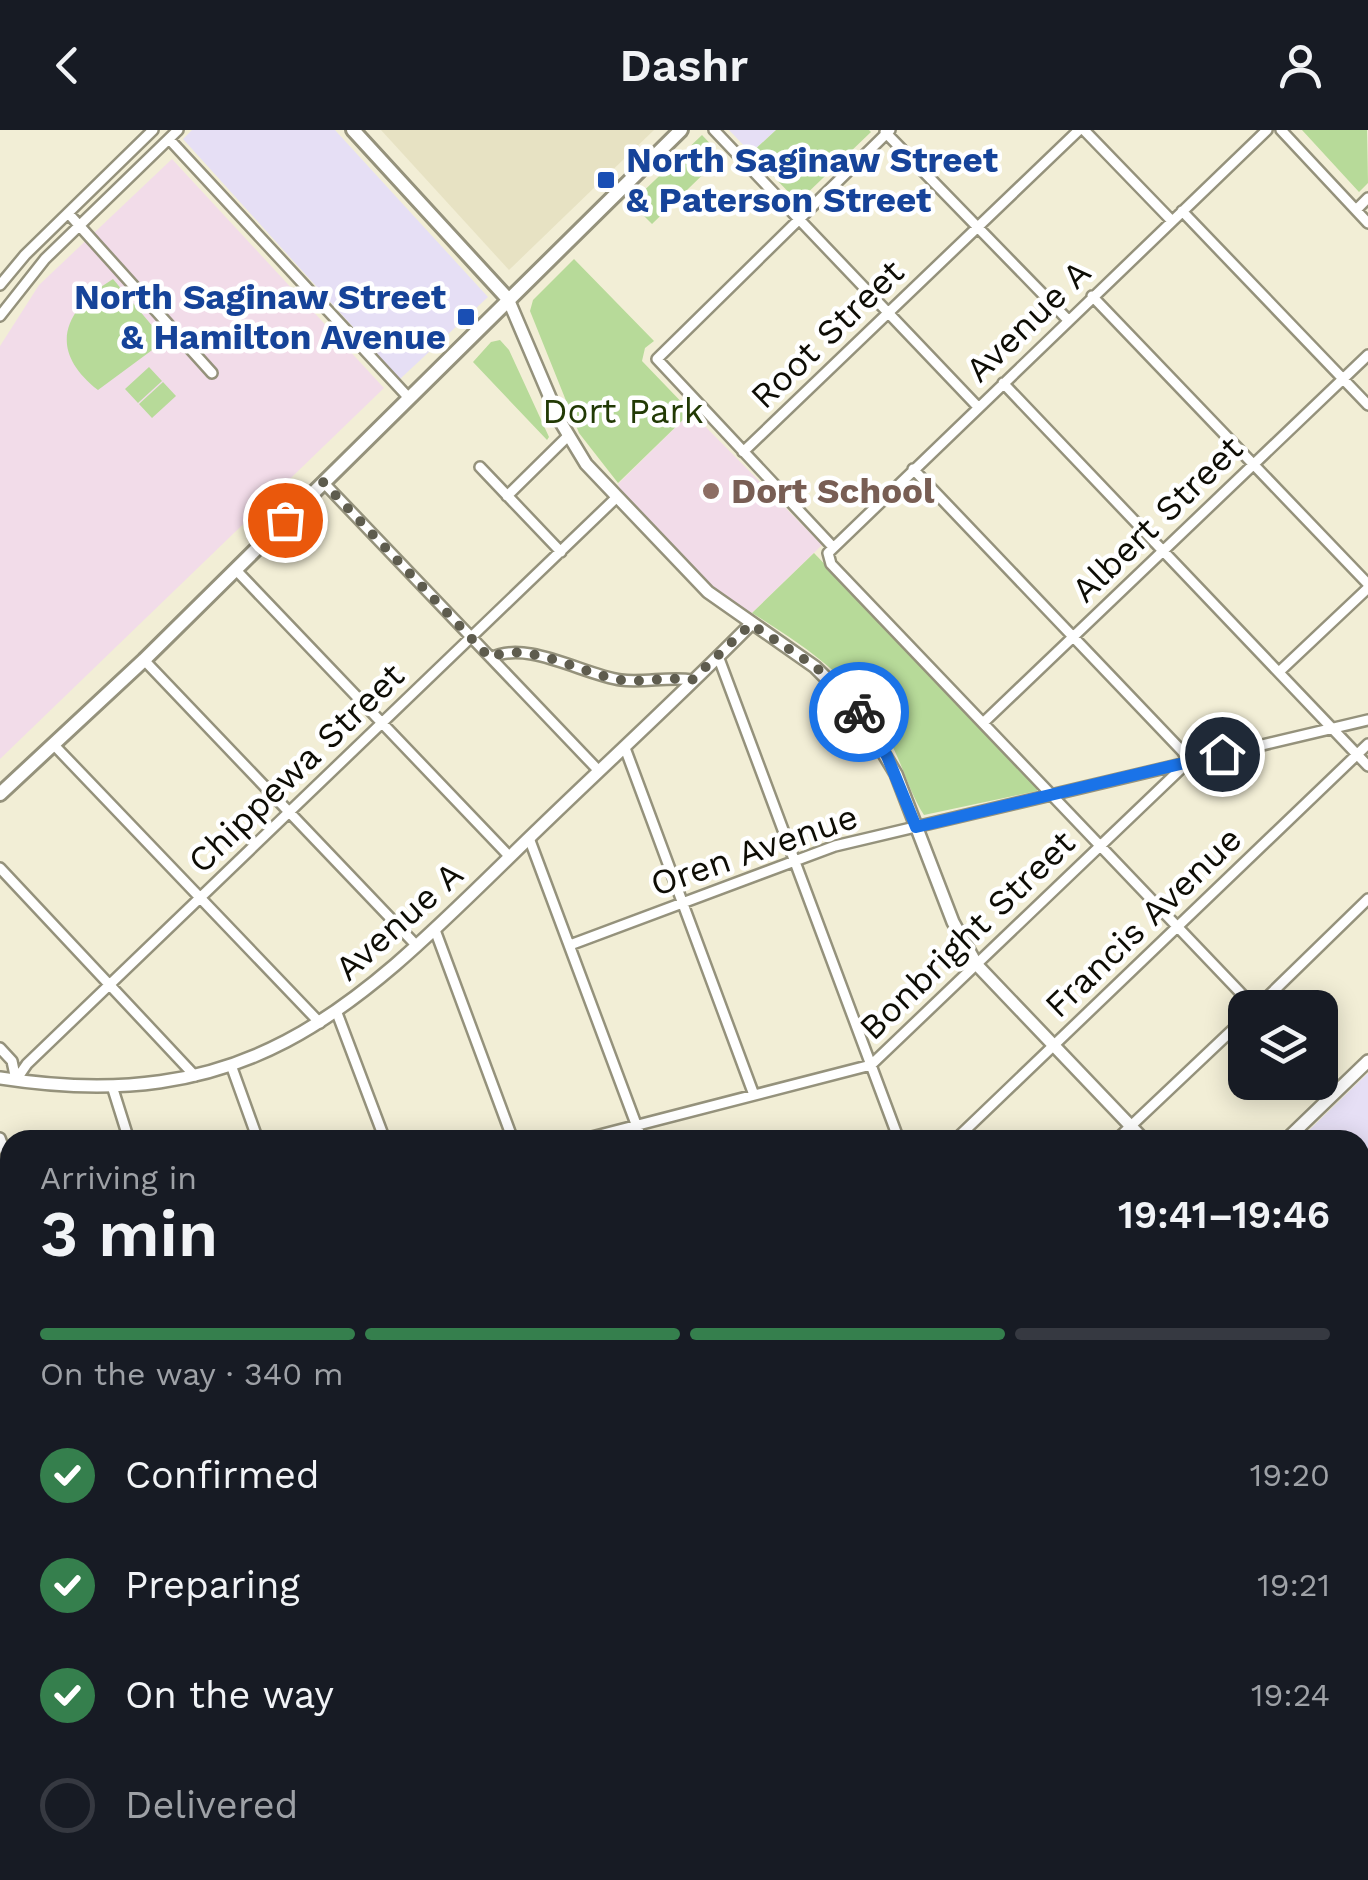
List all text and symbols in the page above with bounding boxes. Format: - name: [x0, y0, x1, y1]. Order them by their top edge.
- icon: back: [40, 38, 95, 93]
- icon: person: [1273, 38, 1328, 93]
- text: Dashr: [620, 39, 748, 92]
- place label: North Saginaw Street & Paterson Street: [626, 139, 998, 221]
- marker: North Saginaw Street & Paterson Street: [595, 169, 617, 191]
- street label: Root Street: [742, 250, 912, 417]
- street label: Avenue A: [957, 251, 1099, 391]
- place label: North Saginaw Street & Hamilton Avenue: [74, 276, 446, 358]
- marker: North Saginaw Street & Hamilton Avenue: [455, 306, 477, 328]
- park label: Dort Park: [542, 390, 704, 432]
- street label: Albert Street: [1063, 427, 1251, 611]
- place label: Dort School: [731, 470, 935, 512]
- pin: [243, 478, 328, 563]
- marker: Dort School: [700, 480, 722, 502]
- icon: bag: [258, 493, 313, 548]
- street label: Chippewa Street: [179, 654, 413, 882]
- courier: [809, 662, 909, 762]
- icon: bike: [832, 685, 887, 740]
- pin: [1180, 712, 1265, 797]
- icon: home: [1195, 727, 1250, 782]
- street label: Oren Avenue: [645, 795, 863, 905]
- street label: Francis Avenue: [1036, 818, 1250, 1026]
- street label: Bonbright Street: [851, 821, 1084, 1048]
- street label: Avenue A: [326, 853, 472, 989]
- map controls: [1228, 990, 1338, 1100]
- button: layers: [1228, 990, 1338, 1100]
- text: Arriving in: [40, 1159, 197, 1197]
- text: 19:41–19:46: [1118, 1193, 1330, 1237]
- text: 3 min: [40, 1196, 218, 1272]
- text: On the way · 340 m: [40, 1355, 344, 1393]
- icon: check: [40, 1448, 95, 1503]
- text: Confirmed: [125, 1453, 320, 1497]
- text: 19:20: [1250, 1456, 1330, 1494]
- icon: check: [40, 1558, 95, 1613]
- text: Preparing: [125, 1563, 300, 1607]
- text: 19:21: [1257, 1566, 1330, 1604]
- icon: check: [40, 1668, 95, 1723]
- text: On the way: [125, 1673, 334, 1717]
- text: 19:24: [1251, 1676, 1330, 1714]
- text: Delivered: [125, 1783, 298, 1827]

